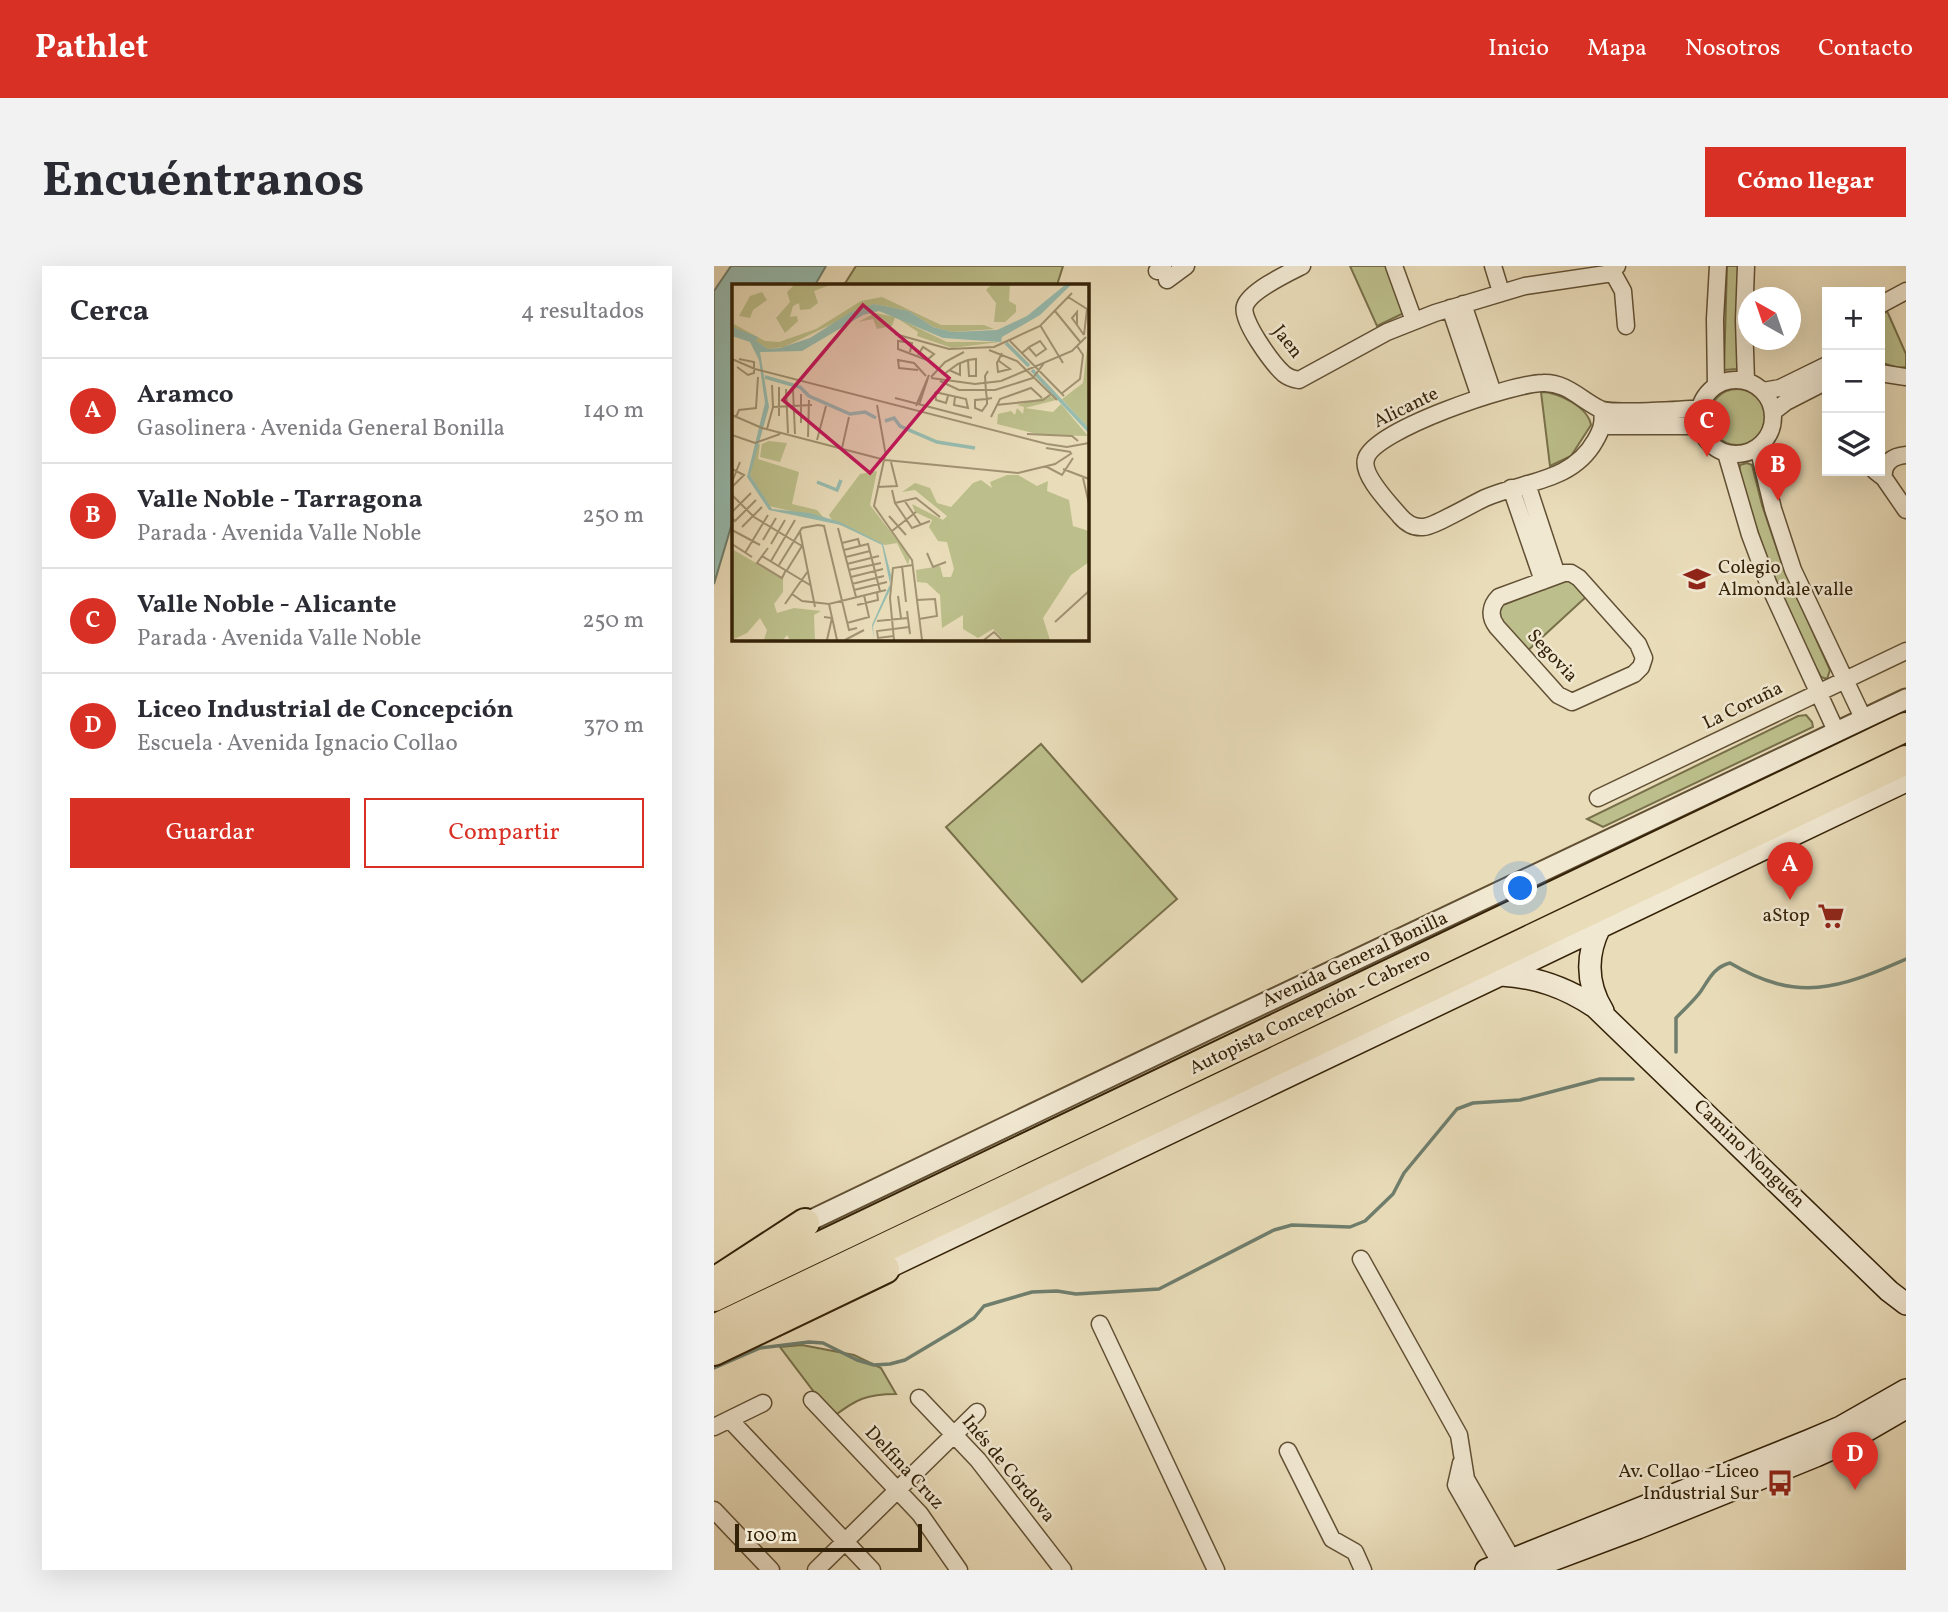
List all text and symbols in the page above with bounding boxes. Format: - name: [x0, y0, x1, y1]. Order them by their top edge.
- text: Pathlet: [35, 26, 148, 72]
- text: Inicio: [1488, 32, 1549, 66]
- text: Mapa: [1587, 32, 1647, 66]
- text: Nosotros: [1685, 32, 1780, 66]
- text: Contacto: [1818, 32, 1913, 66]
- button: Cómo llegar: [1705, 147, 1906, 217]
- text: Encuéntranos: [42, 148, 364, 217]
- inset map: [732, 284, 1088, 640]
- north arrow: [1738, 287, 1801, 350]
- map controls: [1822, 287, 1885, 476]
- button: +: [1822, 287, 1885, 350]
- text: Cerca: [70, 291, 149, 333]
- text: 4 resultados: [521, 296, 644, 328]
- street label: Jaen: [1266, 320, 1308, 364]
- button: −: [1822, 350, 1885, 413]
- text: Aramco: [137, 377, 234, 413]
- street label: Alicante: [1369, 381, 1443, 435]
- text: A: [85, 395, 101, 427]
- text: 140 m: [583, 395, 644, 427]
- pin: C: [1684, 399, 1730, 457]
- text: Gasolinera · Avenida General Bonilla: [137, 413, 505, 445]
- button: layers: [1822, 413, 1885, 476]
- pin: B: [1755, 443, 1801, 501]
- text: Valle Noble - Tarragona: [137, 482, 423, 518]
- text: B: [85, 500, 101, 532]
- text: 250 m: [582, 500, 644, 532]
- text: Parada · Avenida Valle Noble: [137, 518, 421, 550]
- place label: Colegio Almondale valle: [1718, 555, 1853, 603]
- school or university icon: Colegio Almondale valle: [1682, 564, 1712, 594]
- text: Valle Noble - Alicante: [137, 587, 397, 623]
- text: C: [86, 605, 100, 637]
- text: 250 m: [582, 605, 644, 637]
- text: Parada · Avenida Valle Noble: [137, 623, 421, 655]
- street label: Segovia: [1521, 624, 1583, 688]
- street label: La Coruña: [1699, 675, 1787, 737]
- text: Liceo Industrial de Concepción: [137, 692, 514, 728]
- text: D: [85, 710, 101, 742]
- text: 370 m: [583, 710, 644, 742]
- text: Escuela · Avenida Ignacio Collao: [137, 728, 458, 760]
- button: Guardar: [70, 798, 350, 868]
- button: Compartir: [364, 798, 644, 868]
- pin: A: [1767, 842, 1813, 900]
- your location: [1503, 871, 1537, 905]
- supermarket icon: aStop: [1816, 901, 1846, 931]
- place label: aStop: [1763, 903, 1810, 929]
- street label: Avenida General Bonilla: [1258, 906, 1452, 1014]
- street label: Autopista Concepción - Cabrero: [1185, 942, 1435, 1082]
- street label: Camino Nonguén: [1687, 1094, 1811, 1214]
- street label: Inés de Córdova: [955, 1410, 1061, 1528]
- street label: Delfina Cruz: [858, 1420, 950, 1516]
- pin: D: [1832, 1432, 1878, 1490]
- place label: Av. Collao - Liceo Industrial Sur: [1618, 1459, 1759, 1507]
- bus stop icon: Av. Collao - Liceo Industrial Sur: [1765, 1468, 1795, 1498]
- scale bar: [735, 1521, 922, 1553]
- text: 100 m: [746, 1523, 797, 1549]

